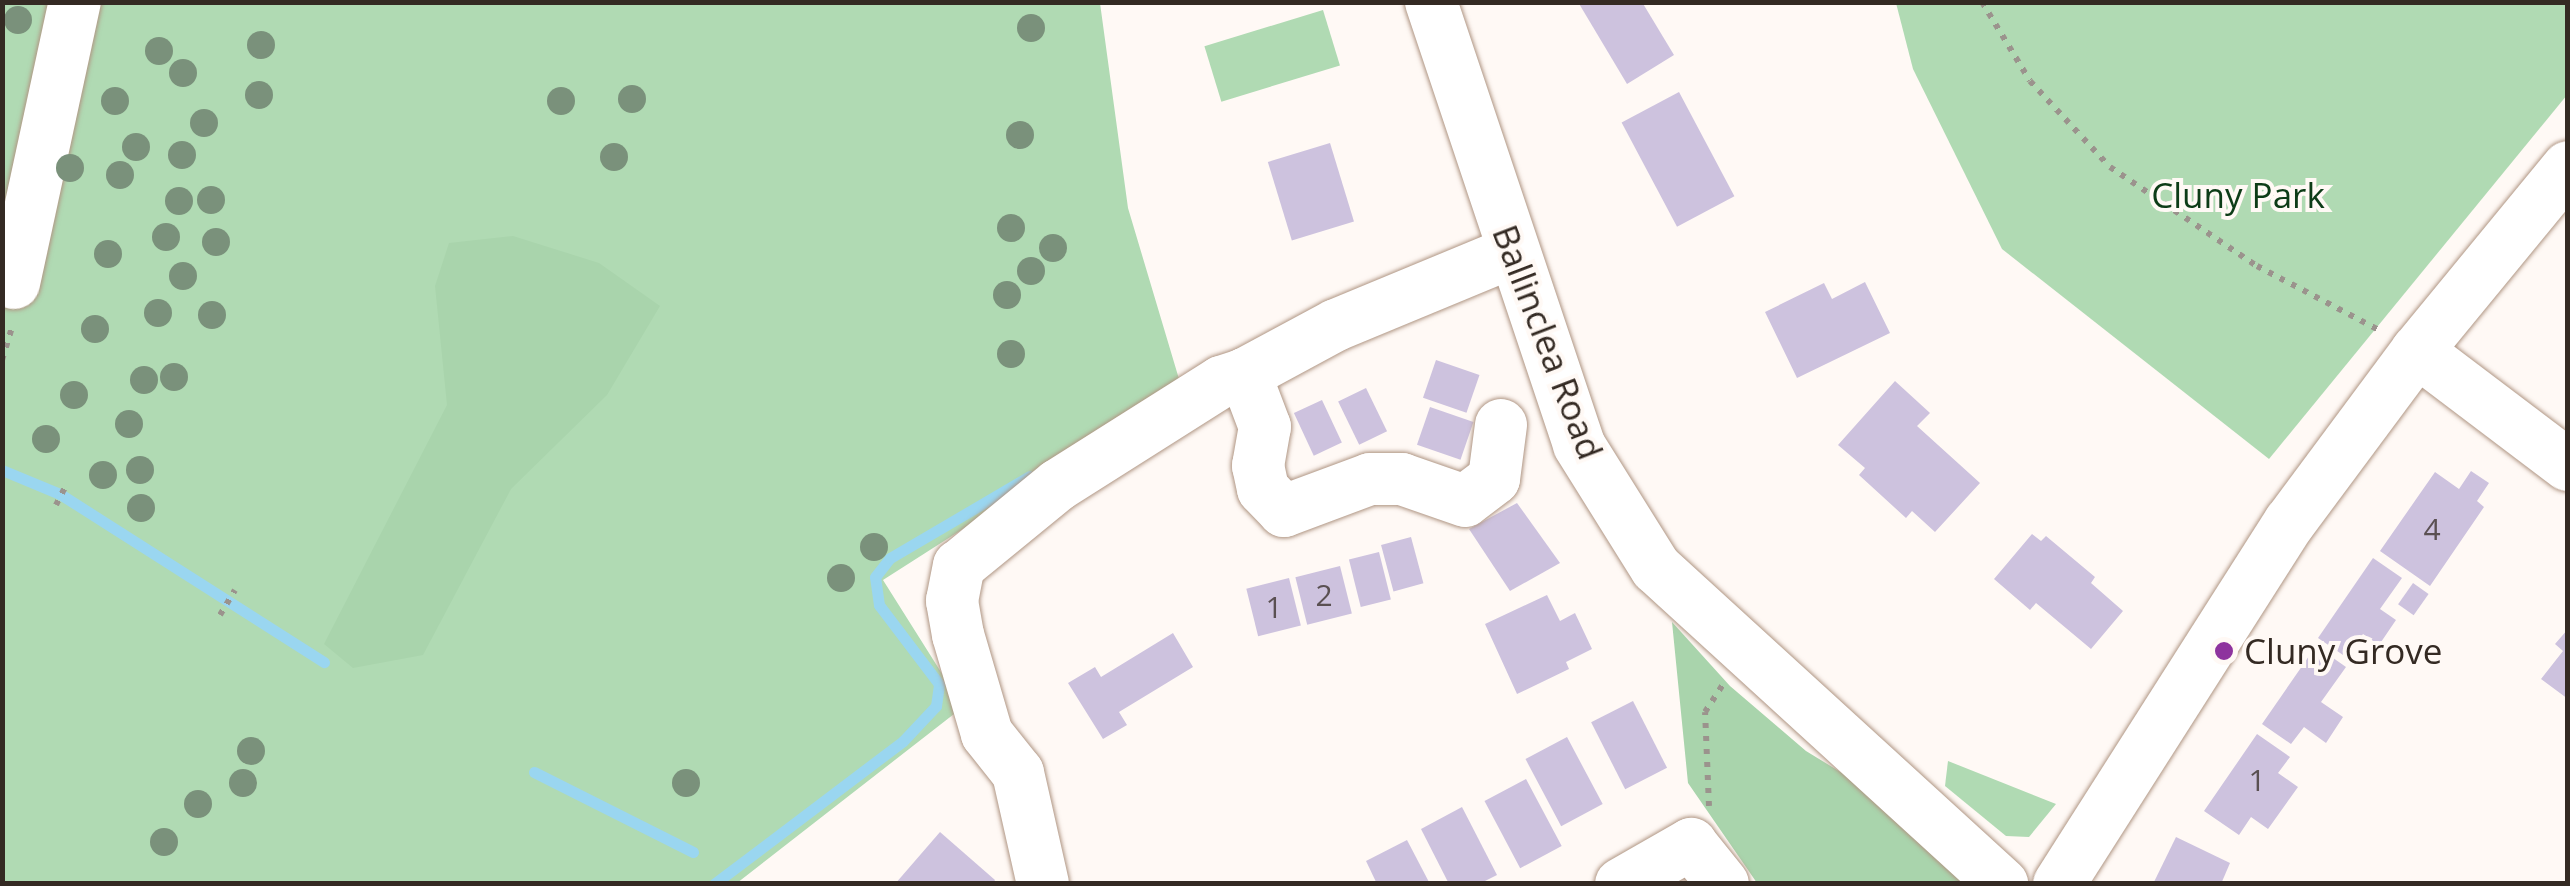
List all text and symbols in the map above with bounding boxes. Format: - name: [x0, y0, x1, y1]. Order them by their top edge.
- park label: Cluny Park: [2151, 174, 2325, 216]
- street label: Ballinclea Road: [1484, 219, 1612, 465]
- house number: 4: [2423, 511, 2441, 547]
- house number: 2: [1315, 577, 1333, 613]
- house number: 1: [1265, 589, 1283, 625]
- place label: Cluny Grove: [2244, 630, 2442, 672]
- marker: Cluny Grove: [2213, 640, 2235, 662]
- house number: 1: [2248, 762, 2266, 798]

